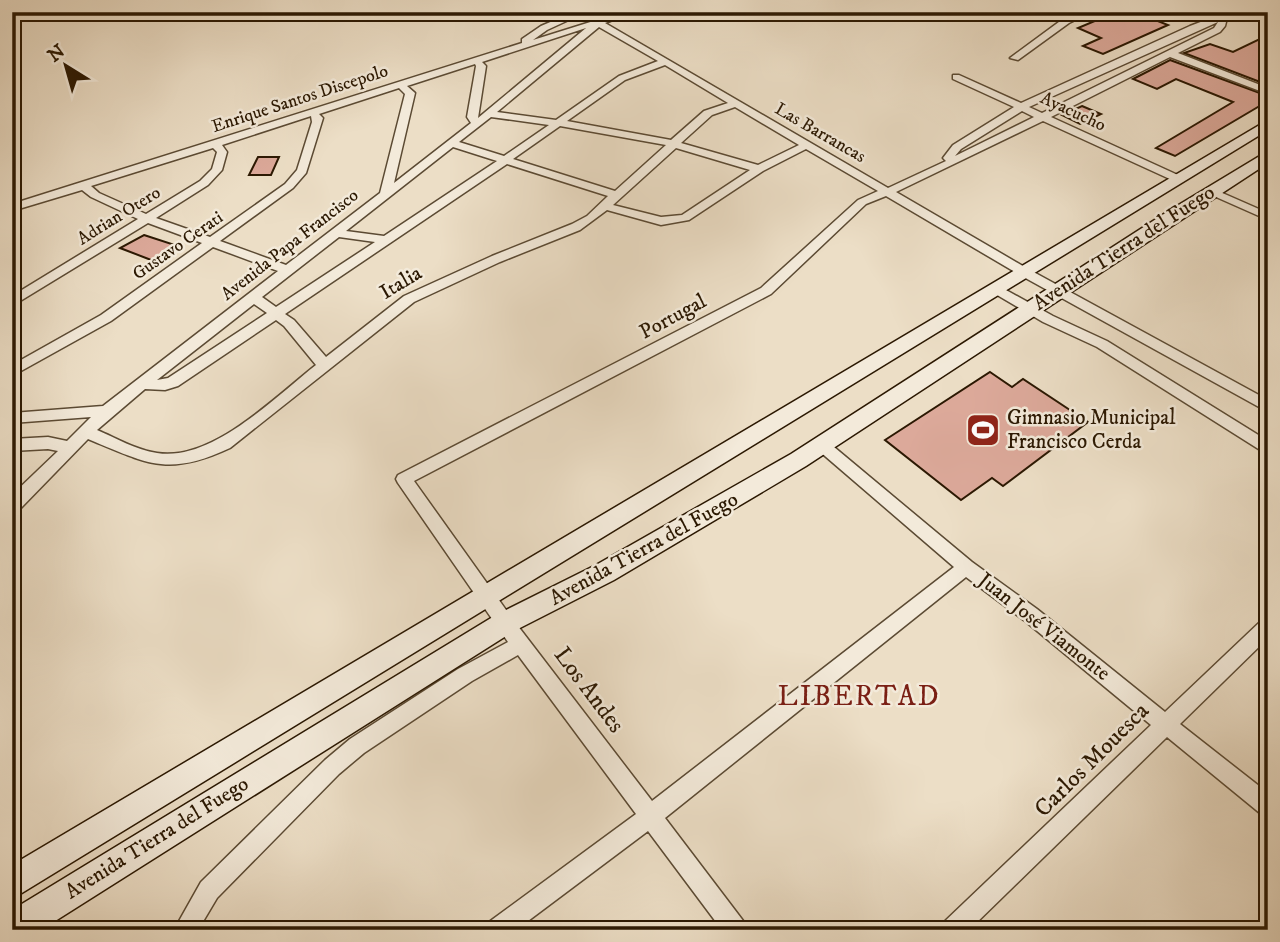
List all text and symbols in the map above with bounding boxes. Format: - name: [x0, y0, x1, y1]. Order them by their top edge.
- north arrow: [32, 32, 102, 102]
- text: N: [44, 40, 70, 68]
- street label: Enrique Santos Discepolo: [209, 60, 391, 138]
- street label: Ayacucho: [1037, 87, 1109, 137]
- street label: Las Barrancas: [771, 98, 869, 168]
- street label: Avenida Tierra del Fuego: [1028, 179, 1220, 317]
- street label: Adrian Otero: [73, 182, 165, 250]
- street label: Avenida Papa Francisco: [217, 184, 363, 305]
- street label: Gustavo Cerati: [129, 207, 227, 285]
- street label: Italia: [375, 260, 427, 306]
- street label: Portugal: [635, 288, 712, 345]
- place label: Gimnasio Municipal Francisco Cerda: [1007, 405, 1176, 455]
- sports icon: Gimnasio Municipal Francisco Cerda: [964, 411, 1002, 449]
- street label: Avenida Tierra del Fuego: [545, 486, 743, 612]
- street label: Juan José Viamonte: [971, 566, 1116, 687]
- street label: Los Andes: [547, 641, 631, 739]
- district label: LIBERTAD: [777, 679, 941, 714]
- street label: Carlos Mouesca: [1028, 696, 1156, 824]
- street label: Avenida Tierra del Fuego: [60, 771, 254, 905]

